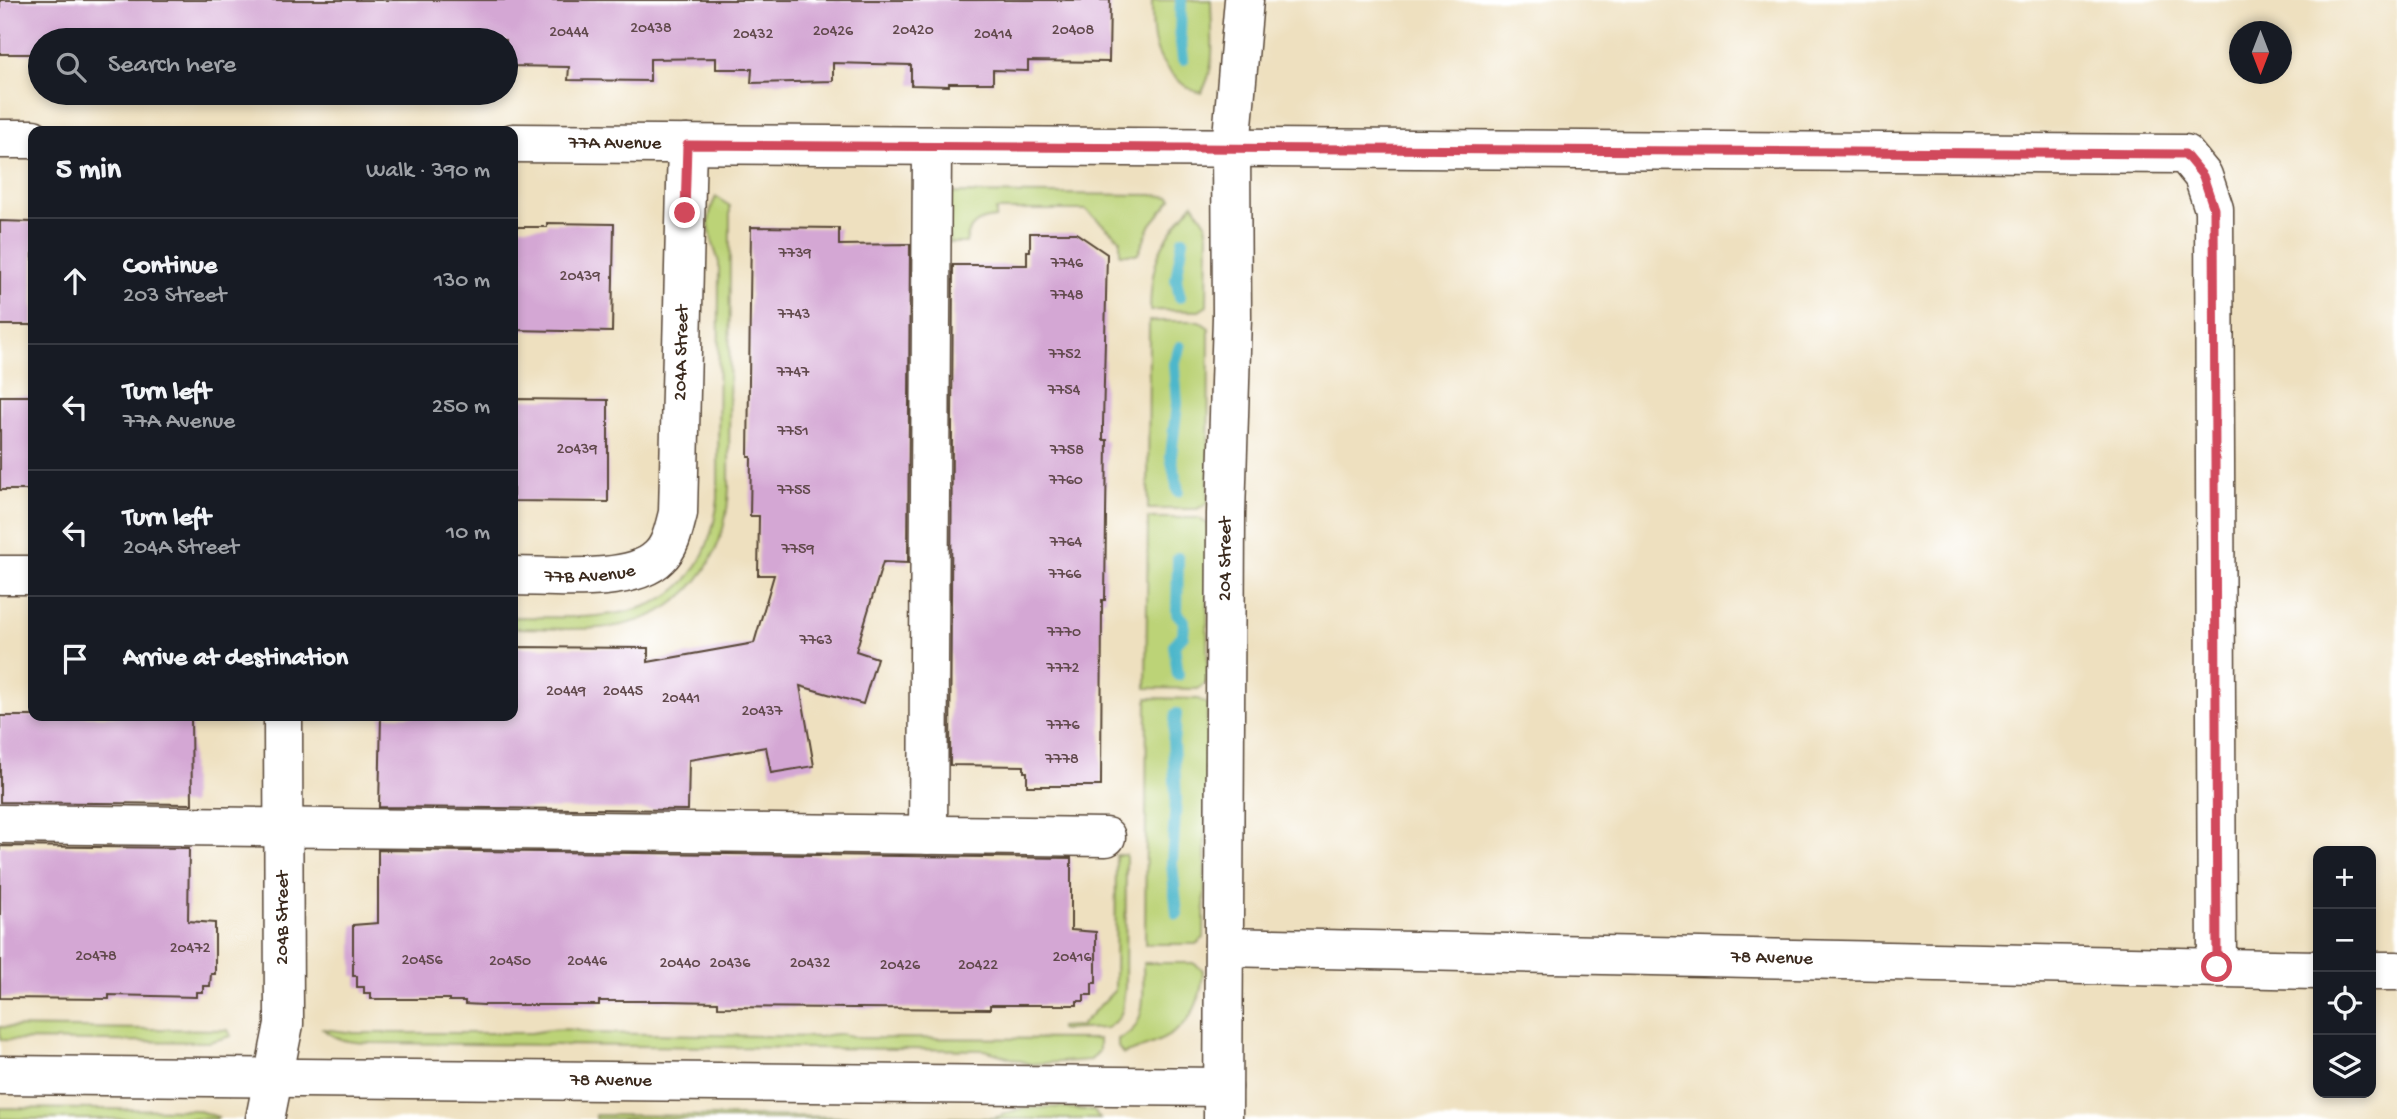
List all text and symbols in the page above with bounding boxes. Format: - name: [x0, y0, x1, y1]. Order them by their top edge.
- house number: 20438: [630, 20, 672, 39]
- north arrow: [2229, 21, 2292, 84]
- house number: 20420: [892, 22, 934, 41]
- house number: 20408: [1052, 22, 1094, 41]
- house number: 20426: [813, 23, 854, 42]
- house number: 20444: [549, 24, 589, 43]
- house number: 20432: [733, 26, 773, 45]
- house number: 20414: [974, 26, 1013, 45]
- search box: [28, 28, 518, 105]
- icon: search: [52, 48, 90, 86]
- text: Search here: [108, 51, 236, 82]
- street label: 77A Avenue: [568, 132, 662, 155]
- text: 5 min: [56, 154, 121, 189]
- text: Walk · 390 m: [366, 158, 490, 185]
- route end: [669, 197, 700, 228]
- house number: 7739: [778, 245, 811, 264]
- text: Continue: [123, 252, 217, 283]
- house number: 7746: [1050, 255, 1084, 274]
- icon: ahead: [56, 262, 94, 300]
- text: 130 m: [434, 268, 490, 295]
- house number: 20439: [560, 268, 600, 287]
- text: 203 Street: [123, 283, 226, 310]
- house number: 7748: [1050, 287, 1084, 306]
- street label: 204A Street: [669, 303, 695, 401]
- house number: 7743: [777, 306, 810, 325]
- house number: 7752: [1048, 346, 1082, 365]
- house number: 7747: [776, 364, 810, 383]
- text: Turn left: [123, 378, 211, 409]
- house number: 7754: [1047, 382, 1081, 401]
- icon: left: [56, 388, 94, 426]
- text: 250 m: [432, 394, 490, 421]
- text: 77A Avenue: [123, 409, 235, 436]
- house number: 7751: [776, 423, 809, 442]
- house number: 20439: [557, 441, 597, 460]
- house number: 7758: [1049, 442, 1084, 461]
- house number: 7760: [1048, 472, 1083, 491]
- house number: 7755: [776, 482, 811, 501]
- text: Turn left: [123, 504, 211, 535]
- icon: left: [56, 514, 94, 552]
- street label: 204 Street: [1214, 515, 1237, 601]
- text: 10 m: [446, 520, 490, 547]
- house number: 7764: [1049, 534, 1083, 553]
- text: 204A Street: [123, 535, 239, 562]
- house number: 7759: [780, 541, 815, 560]
- street label: 77B Avenue: [543, 559, 638, 589]
- house number: 7766: [1048, 566, 1082, 585]
- house number: 7770: [1046, 624, 1081, 643]
- house number: 7763: [798, 632, 833, 651]
- icon: arrive: [56, 640, 94, 678]
- text: Arrive at destination: [123, 644, 348, 675]
- house number: 7772: [1046, 660, 1080, 679]
- house number: 20449: [546, 683, 586, 702]
- house number: 20445: [603, 683, 643, 702]
- house number: 20441: [662, 690, 700, 709]
- house number: 20437: [741, 703, 783, 722]
- house number: 7776: [1045, 717, 1080, 736]
- house number: 7778: [1044, 751, 1079, 770]
- map controls: [2313, 846, 2376, 1098]
- button: +: [2313, 846, 2376, 909]
- street label: 204B Street: [272, 869, 295, 965]
- button: −: [2313, 909, 2376, 972]
- house number: 20472: [170, 940, 210, 959]
- street label: 78 Avenue: [1730, 946, 1813, 971]
- house number: 20478: [75, 948, 117, 967]
- house number: 20416: [1052, 949, 1092, 968]
- route start: [2201, 951, 2232, 982]
- house number: 20456: [401, 952, 443, 971]
- house number: 20450: [489, 953, 531, 972]
- house number: 20446: [567, 953, 608, 972]
- house number: 20440: [659, 955, 701, 974]
- house number: 20436: [710, 955, 751, 974]
- house number: 20432: [790, 955, 830, 974]
- house number: 20426: [880, 957, 921, 976]
- house number: 20422: [958, 957, 998, 976]
- button: locate: [2313, 972, 2376, 1035]
- button: layers: [2313, 1035, 2376, 1098]
- street label: 78 Avenue: [569, 1069, 652, 1093]

